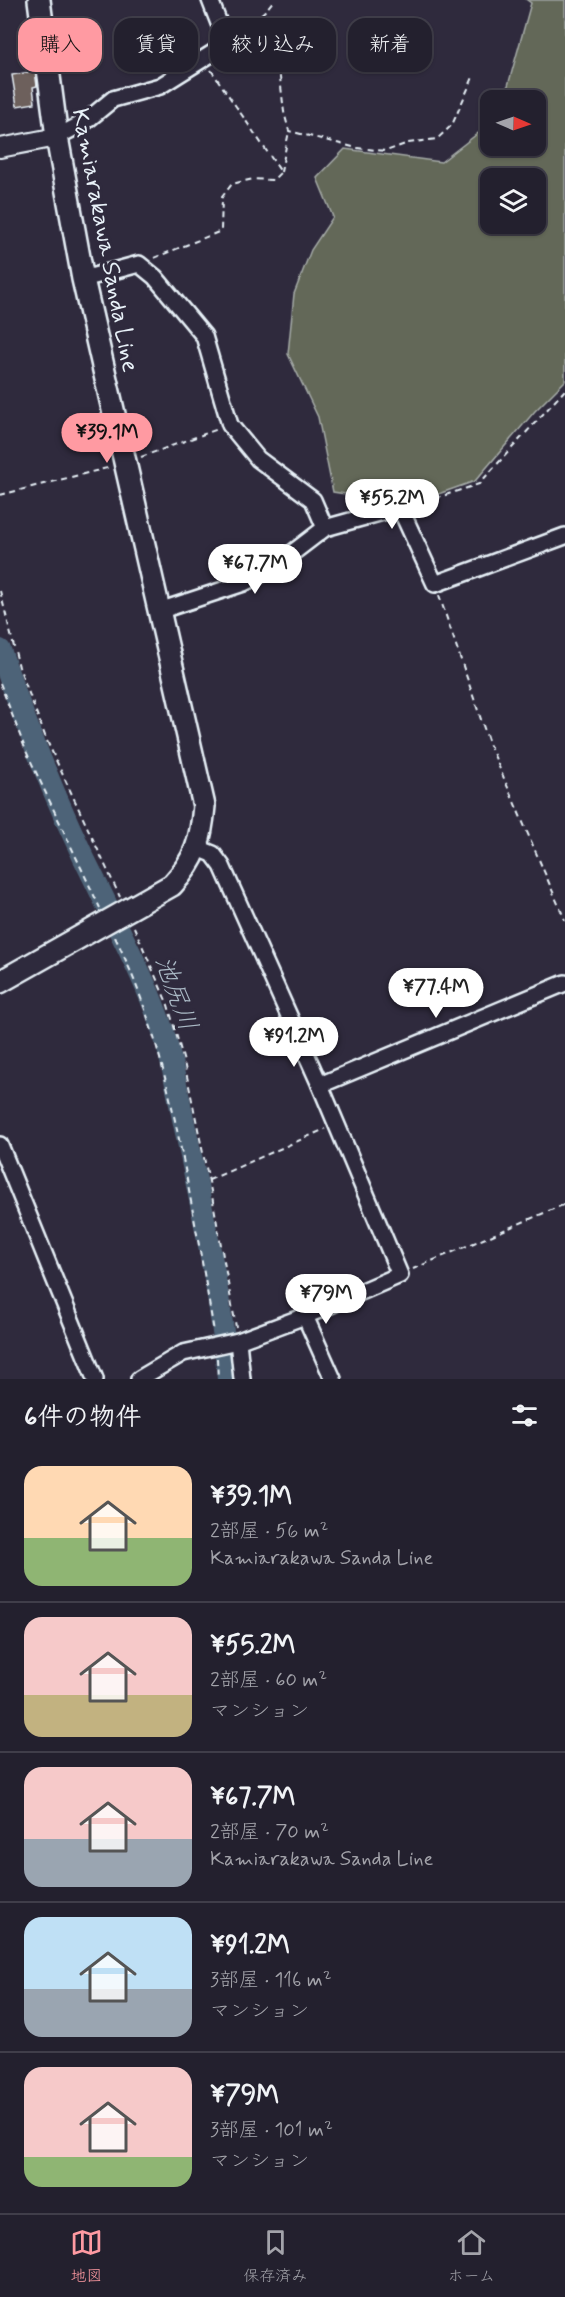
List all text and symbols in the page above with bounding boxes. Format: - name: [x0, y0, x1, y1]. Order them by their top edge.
- chip: 購入: [18, 18, 102, 72]
- chip: 賃貸: [114, 18, 198, 72]
- chip: 絞り込み: [210, 18, 336, 72]
- chip: 新着: [348, 18, 432, 72]
- north arrow: [480, 90, 546, 156]
- map controls: [480, 90, 546, 234]
- street label: Kamiarakawa Sanda Line: [64, 106, 145, 375]
- button: layers: [480, 168, 546, 234]
- pin: ¥39.1M: [58, 413, 156, 464]
- text: ¥39.1M: [75, 419, 139, 446]
- pin: ¥55.2M: [343, 479, 441, 530]
- text: ¥55.2M: [359, 485, 425, 512]
- pin: ¥67.7M: [206, 544, 304, 595]
- text: ¥67.7M: [222, 550, 288, 577]
- water label: 池尻川: [146, 951, 204, 1036]
- pin: ¥77.4M: [387, 968, 485, 1019]
- text: ¥77.4M: [402, 974, 470, 1001]
- pin: ¥91.2M: [245, 1017, 343, 1068]
- text: ¥91.2M: [263, 1023, 325, 1050]
- pin: ¥79M: [290, 1274, 362, 1325]
- text: ¥79M: [299, 1280, 353, 1307]
- icon: filters: [508, 1399, 541, 1432]
- text: 6件の物件: [24, 1401, 141, 1435]
- text: ¥39.1M: [210, 1480, 292, 1514]
- icon: home: [72, 1490, 144, 1562]
- text: 2部屋 · 56 m²: [210, 1518, 328, 1545]
- text: Kamiarakawa Sanda Line: [210, 1545, 433, 1572]
- text: ¥55.2M: [210, 1629, 295, 1663]
- icon: home: [72, 1641, 144, 1713]
- text: 2部屋 · 60 m²: [210, 1667, 327, 1694]
- text: マンション: [210, 1698, 309, 1725]
- text: ¥67.7M: [210, 1781, 295, 1815]
- icon: home: [72, 1791, 144, 1863]
- text: 2部屋 · 70 m²: [210, 1819, 329, 1846]
- text: Kamiarakawa Sanda Line: [210, 1846, 433, 1873]
- text: ¥91.2M: [210, 1929, 290, 1963]
- icon: home: [72, 1941, 144, 2013]
- text: 3部屋 · 116 m²: [210, 1967, 332, 1994]
- text: マンション: [210, 1998, 309, 2025]
- text: ¥79M: [210, 2079, 279, 2113]
- icon: home: [72, 2091, 144, 2163]
- text: 3部屋 · 101 m²: [210, 2117, 333, 2144]
- text: マンション: [210, 2148, 309, 2175]
- tab: 地図: [70, 2226, 103, 2287]
- tab: 保存済み: [243, 2226, 307, 2287]
- tab: ホーム: [448, 2226, 495, 2287]

